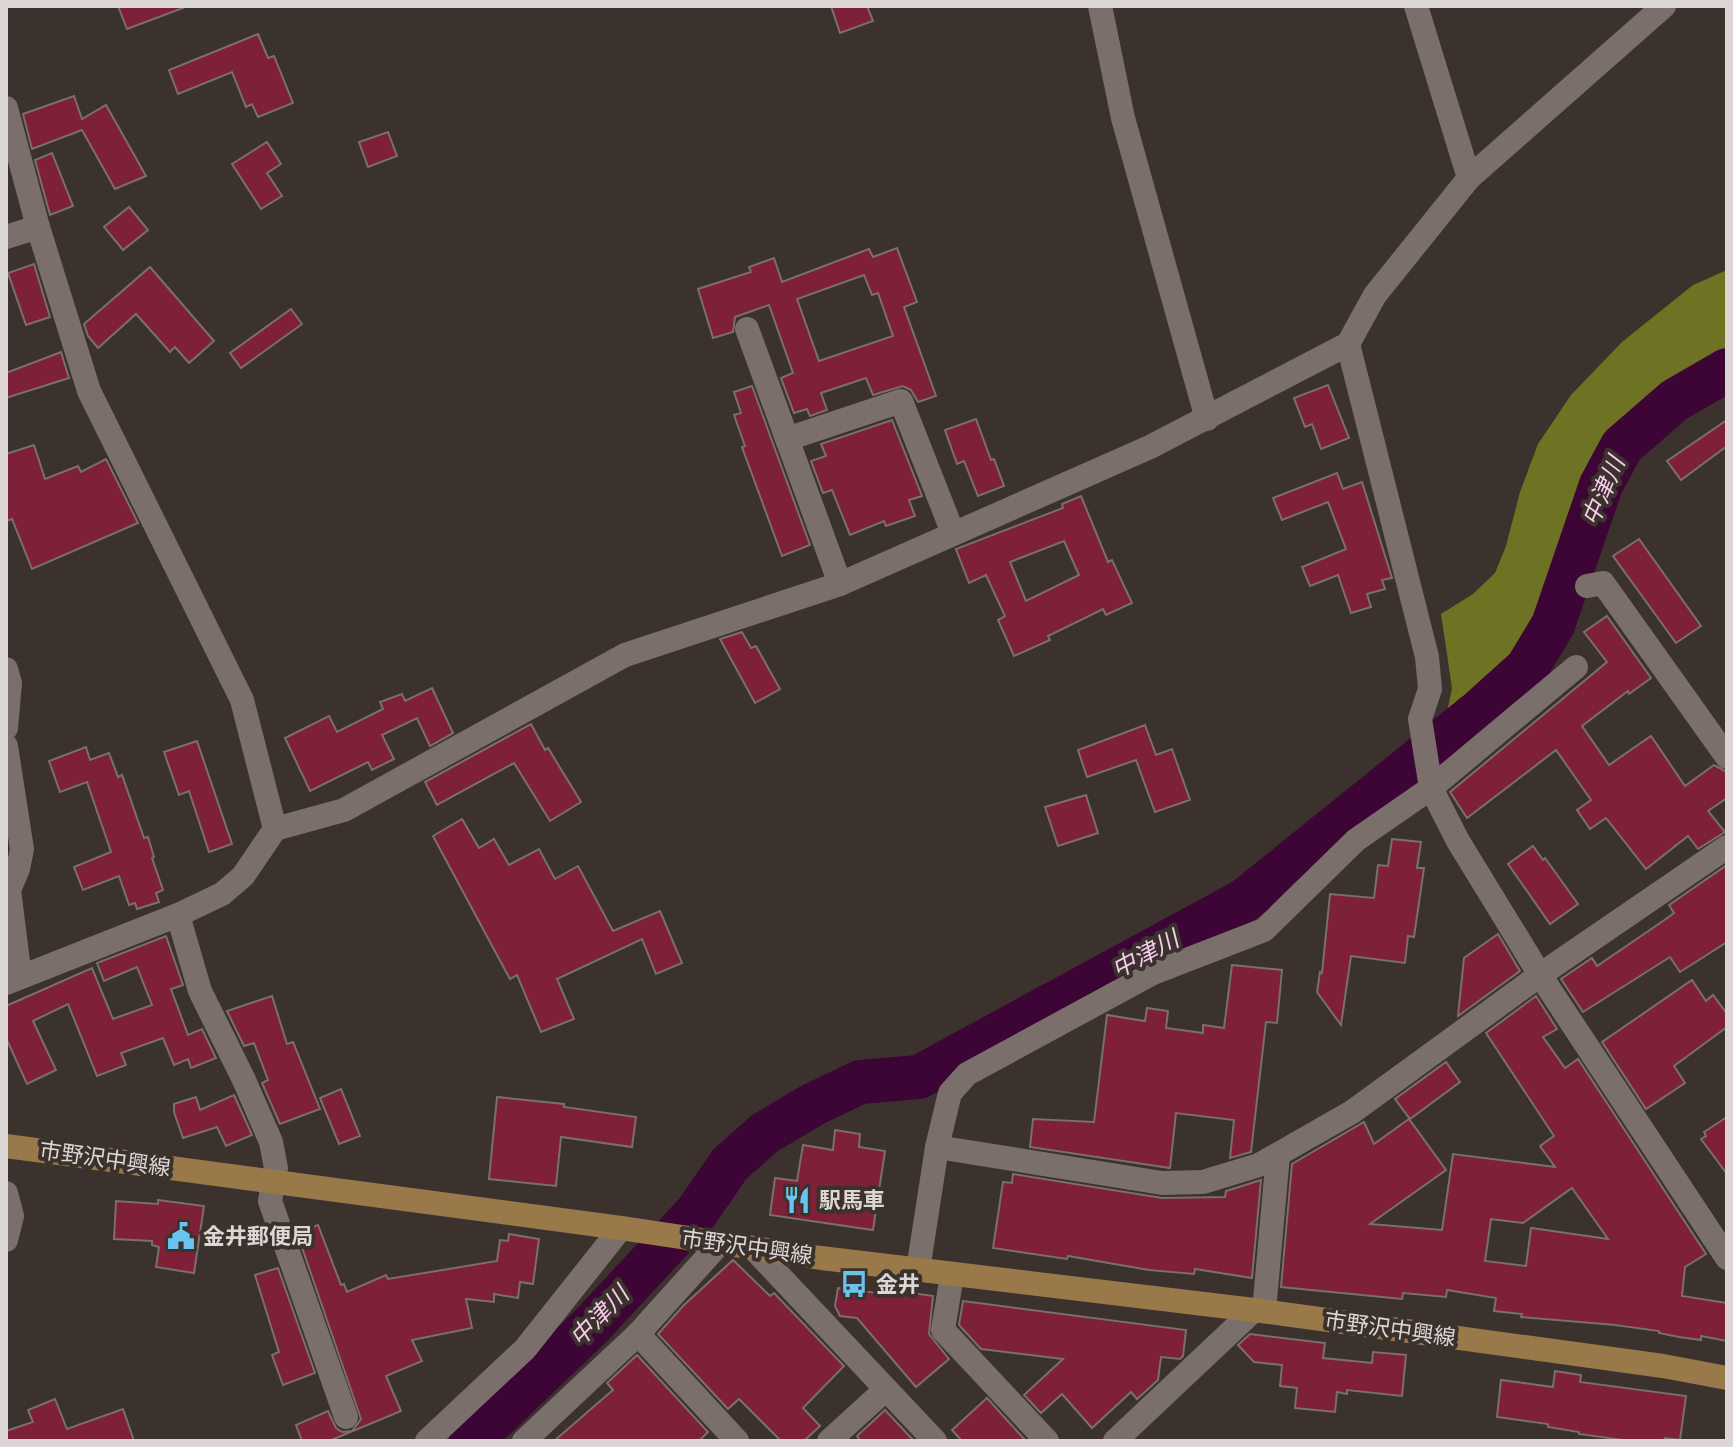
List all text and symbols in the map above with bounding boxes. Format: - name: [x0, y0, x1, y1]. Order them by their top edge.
- water label: 中津川: [1576, 449, 1632, 530]
- water label: 中津川: [1106, 923, 1186, 984]
- street label: 市野沢中興線: [38, 1136, 172, 1182]
- restaurant icon: 駅馬車: [782, 1185, 812, 1215]
- place label: 駅馬車: [819, 1187, 885, 1214]
- public building icon: 金井郵便局: [166, 1221, 196, 1251]
- place label: 金井郵便局: [203, 1223, 313, 1250]
- street label: 市野沢中興線: [680, 1224, 814, 1270]
- bus stop icon: 金井: [839, 1269, 869, 1299]
- place label: 金井: [876, 1271, 920, 1298]
- water label: 中津川: [564, 1278, 637, 1352]
- street label: 市野沢中興線: [1323, 1306, 1457, 1352]

